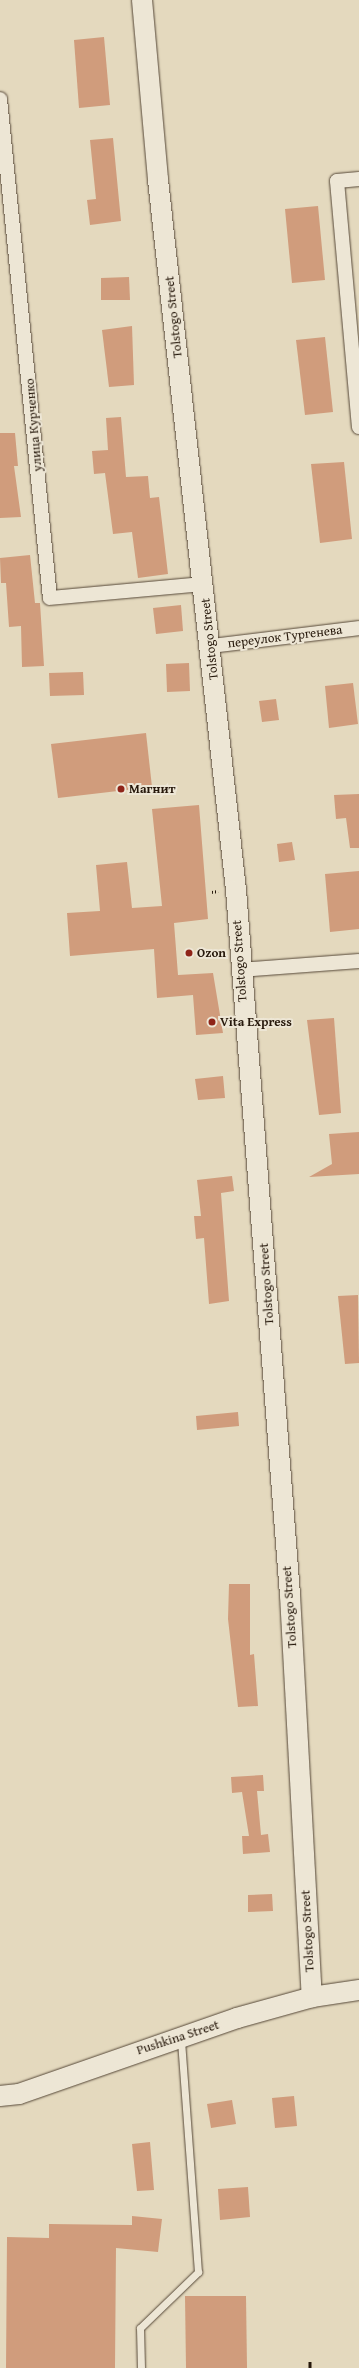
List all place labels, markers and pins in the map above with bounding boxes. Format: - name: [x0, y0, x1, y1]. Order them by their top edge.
- place label: Магнит: [129, 781, 175, 797]
- marker: Магнит: [116, 784, 126, 794]
- place label: Ozon: [197, 945, 226, 961]
- marker: Ozon: [184, 948, 194, 958]
- place label: Vita Express: [220, 1014, 292, 1030]
- marker: Vita Express: [207, 1017, 217, 1027]

